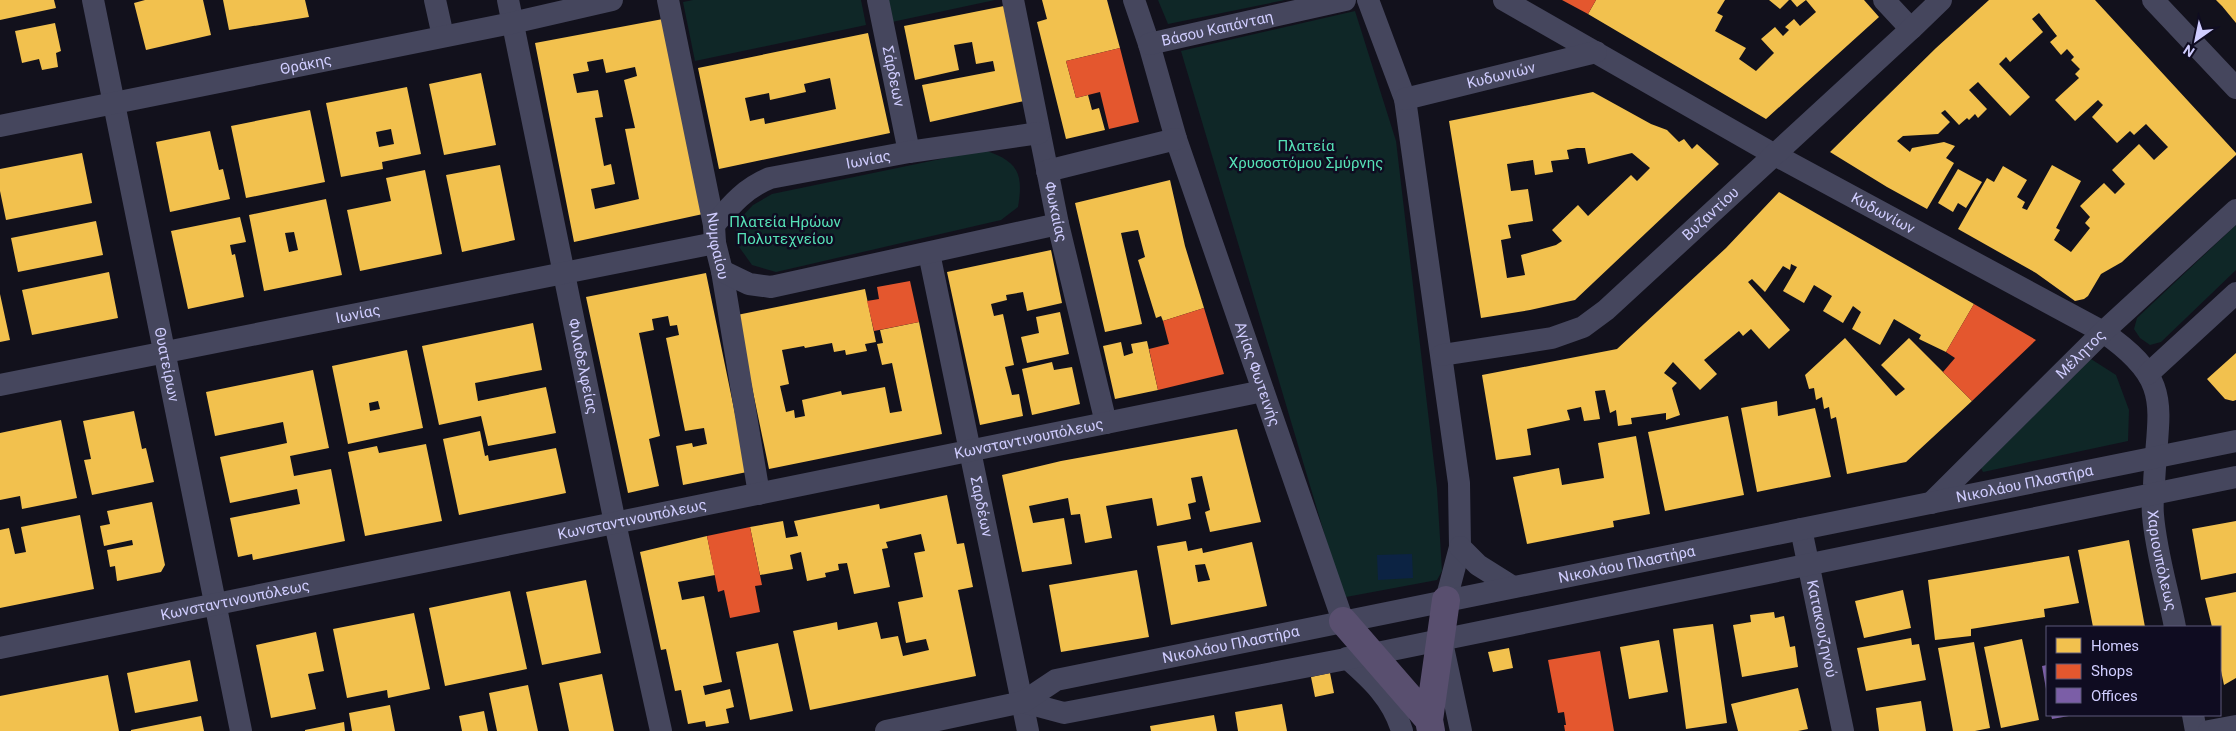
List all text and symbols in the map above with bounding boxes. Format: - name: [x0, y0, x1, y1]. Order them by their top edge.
- street label: Βάσου Καπάνταη: [1160, 7, 1275, 50]
- north arrow: [2171, 15, 2221, 65]
- text: N: [2180, 41, 2197, 60]
- street label: Σάρδεων: [879, 44, 909, 108]
- street label: Θράκης: [279, 50, 333, 78]
- street label: Κυδωνιών: [1465, 58, 1537, 92]
- park label: Πλατεία Χρυσοστόμου Σμύρνης: [1229, 137, 1383, 172]
- street label: Ιωνίας: [845, 147, 892, 173]
- street label: Φωκαίας: [1041, 180, 1071, 244]
- street label: Βυζαντίου: [1679, 183, 1743, 244]
- street label: Κυδωνίων: [1848, 189, 1918, 238]
- street label: Νυμφαίου: [703, 211, 732, 281]
- park label: Πλατεία Ηρώων Πολυτεχνείου: [729, 213, 841, 248]
- street label: Ιωνίας: [334, 301, 382, 327]
- street label: Φιλαδελφείας: [564, 317, 602, 416]
- street label: Αγίας Φωτεινής: [1231, 319, 1284, 429]
- street label: Θυατείρων: [150, 326, 183, 404]
- street label: Μέλητος: [2052, 326, 2109, 383]
- street label: Κωνσταντινουπόλεως: [953, 415, 1105, 463]
- street label: Νικολάου Πλαστήρα: [1955, 461, 2095, 506]
- street label: Σαρδέων: [966, 475, 997, 539]
- street label: Κωνσταντινουπόλεως: [556, 495, 708, 543]
- street label: Χαριουπόλεως: [2144, 509, 2180, 612]
- street label: Νικολάου Πλαστήρα: [1557, 542, 1697, 587]
- street label: Κωνσταντινουπόλεως: [159, 576, 311, 624]
- street label: Κατακουζηνού: [1803, 579, 1841, 679]
- street label: Νικολάου Πλαστήρα: [1161, 622, 1301, 667]
- legend: [2046, 626, 2221, 716]
- text: Homes: [2091, 637, 2139, 655]
- text: Shops: [2091, 662, 2133, 680]
- text: Offices: [2091, 687, 2138, 705]

